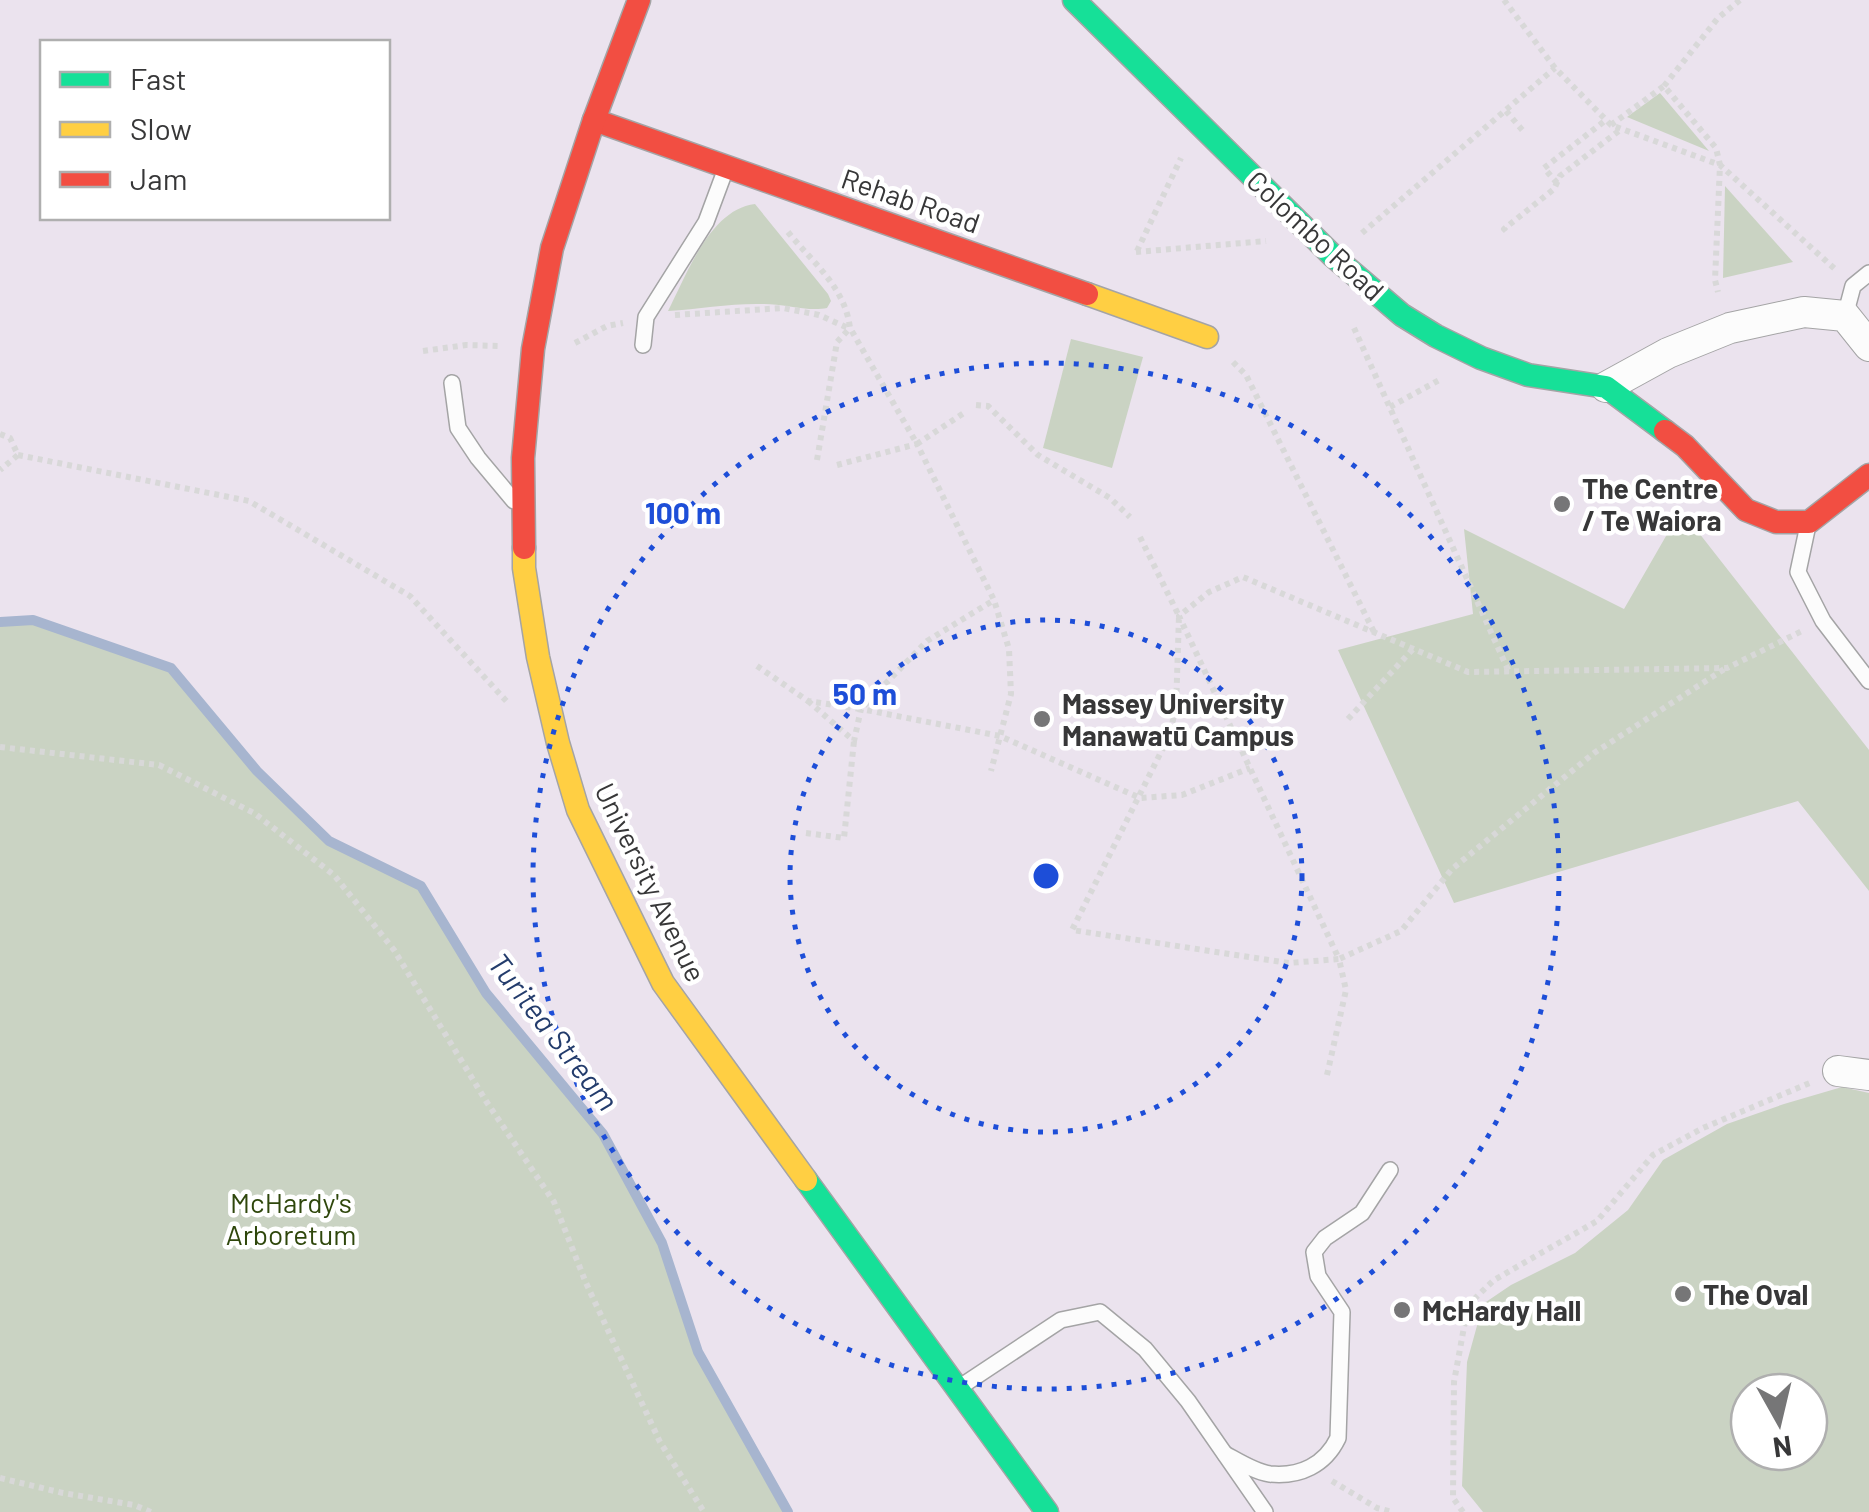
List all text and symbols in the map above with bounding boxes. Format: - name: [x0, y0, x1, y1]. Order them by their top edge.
- legend: [40, 40, 390, 220]
- text: Fast: [130, 60, 187, 96]
- text: Slow: [130, 110, 192, 146]
- text: Jam: [130, 160, 187, 196]
- street label: Rehab Road: [837, 160, 985, 240]
- street label: Colombo Road: [1240, 163, 1392, 307]
- place label: The Centre / Te Waiora: [1582, 471, 1722, 537]
- marker: The Centre / Te Waiora: [1551, 493, 1573, 515]
- text: 100 m: [645, 494, 721, 530]
- text: 50 m: [833, 675, 897, 711]
- place label: Massey University Manawatū Campus: [1062, 686, 1294, 752]
- marker: Massey University Manawatū Campus: [1031, 708, 1053, 730]
- street label: University Avenue: [588, 777, 714, 987]
- centre of rings: [1028, 858, 1064, 894]
- water label: Turitea Stream: [481, 945, 627, 1117]
- park label: McHardy's Arboretum: [226, 1185, 356, 1251]
- place label: The Oval: [1703, 1277, 1808, 1311]
- marker: The Oval: [1672, 1283, 1694, 1305]
- place label: McHardy Hall: [1422, 1293, 1581, 1327]
- marker: McHardy Hall: [1391, 1299, 1413, 1321]
- north arrow: [1729, 1372, 1829, 1472]
- text: N: [1771, 1430, 1794, 1466]

